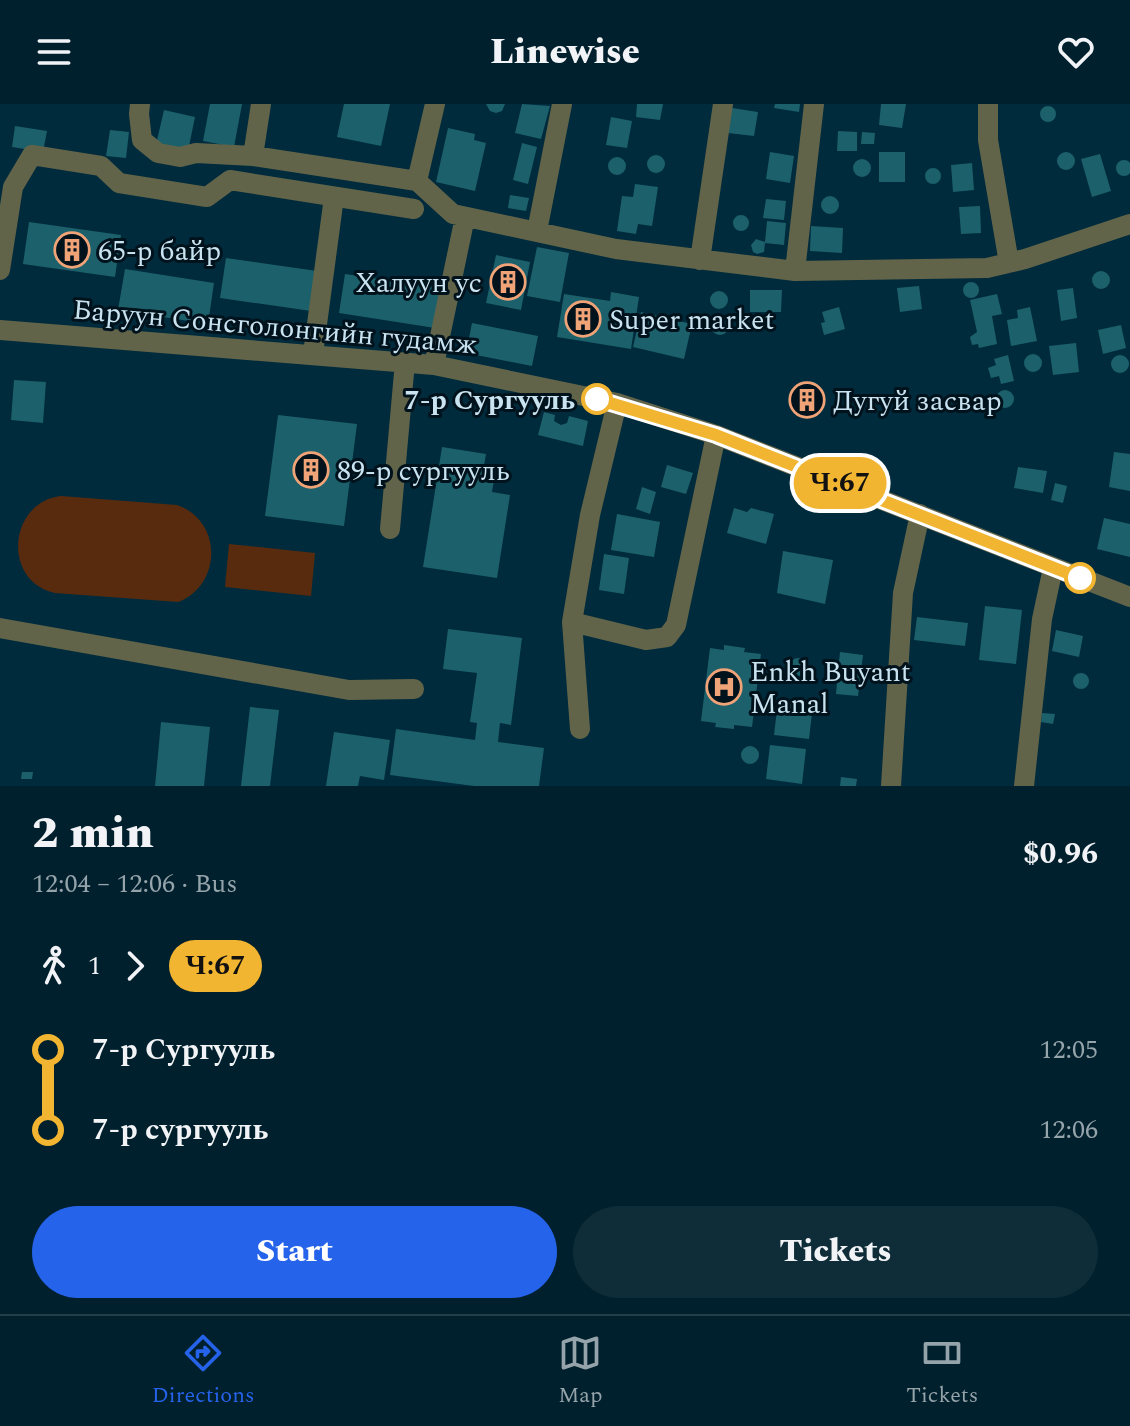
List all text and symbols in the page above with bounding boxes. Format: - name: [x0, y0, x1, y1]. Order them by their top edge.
- text: Linewise: [490, 25, 640, 80]
- icon: menu: [32, 30, 76, 74]
- icon: heart: [1054, 30, 1098, 74]
- place label: 65-р байр: [98, 230, 221, 273]
- building icon: 65-р байр: [53, 231, 91, 269]
- place label: Халуун ус: [355, 262, 482, 305]
- building icon: Халуун ус: [489, 263, 527, 301]
- street label: Баруун Сонсголонгийн гудамж: [71, 288, 479, 367]
- place label: Super market: [609, 299, 775, 342]
- building icon: Super market: [564, 300, 602, 338]
- place label: 7-р Сургууль: [404, 379, 575, 422]
- place label: Дугуй засвар: [833, 380, 1002, 423]
- building icon: Дугуй засвар: [788, 381, 826, 419]
- marker: 7-р Сургууль: [582, 384, 612, 414]
- place label: 89-р сургууль: [337, 450, 510, 493]
- building icon: 89-р сургууль: [292, 451, 330, 489]
- line badge: Ч:67: [784, 457, 896, 509]
- text: Ч:67: [810, 461, 870, 504]
- unlabelled marker: [1065, 563, 1095, 593]
- place label: Enkh Buyant Manal: [750, 651, 911, 726]
- hospital icon: Enkh Buyant Manal: [705, 668, 743, 706]
- text: 2 min: [32, 800, 154, 867]
- text: $0.96: [1023, 831, 1098, 877]
- text: 12:04 – 12:06 · Bus: [32, 864, 237, 904]
- icon: walk: [32, 944, 76, 988]
- icon: forward: [113, 944, 157, 988]
- text: Ч:67: [185, 944, 246, 987]
- text: 1: [88, 946, 101, 986]
- text: 7-р Сургууль: [92, 1027, 275, 1073]
- text: 12:05: [1039, 1030, 1098, 1070]
- text: 7-р сургууль: [92, 1107, 268, 1153]
- text: 12:06: [1039, 1110, 1098, 1150]
- button: Start: [32, 1206, 557, 1298]
- button: Tickets: [573, 1206, 1098, 1298]
- tab: Directions: [152, 1331, 255, 1412]
- tab: Map: [558, 1331, 603, 1412]
- tab: Tickets: [906, 1331, 978, 1412]

